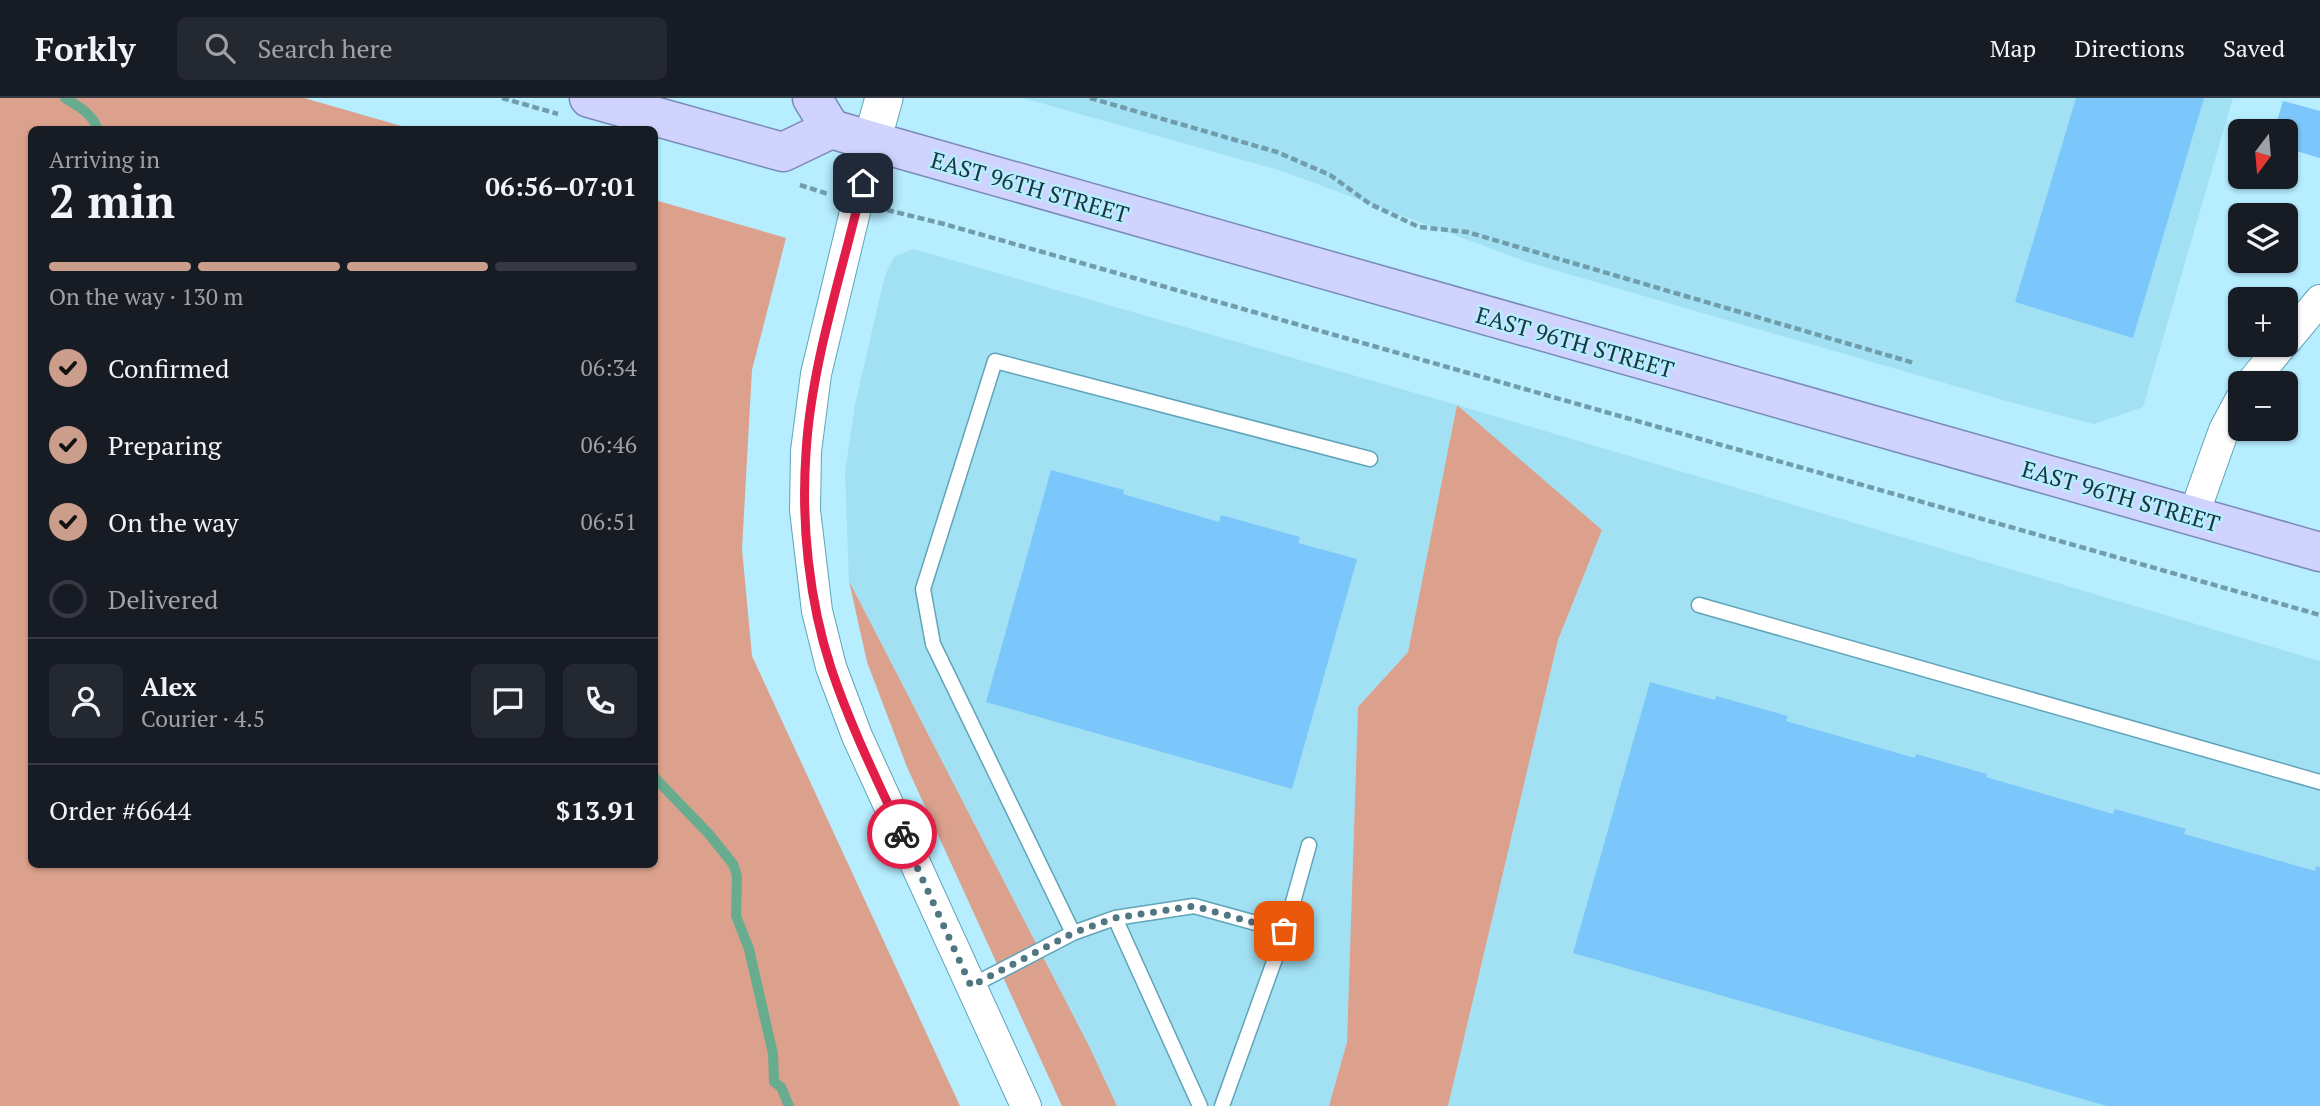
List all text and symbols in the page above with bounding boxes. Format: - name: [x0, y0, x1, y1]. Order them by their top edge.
- search box: [177, 17, 667, 80]
- text: Forkly: [35, 27, 135, 70]
- icon: search: [201, 29, 239, 67]
- text: Search here: [257, 31, 393, 65]
- text: Map: [1990, 32, 2036, 64]
- text: Directions: [2074, 32, 2185, 64]
- text: Saved: [2223, 32, 2285, 64]
- north arrow: [2228, 119, 2298, 189]
- map controls: [2228, 119, 2298, 441]
- text: Arriving in: [49, 144, 160, 175]
- street label: EAST 96TH STREET: [927, 144, 1133, 230]
- pin: [833, 153, 893, 213]
- icon: home: [844, 164, 882, 202]
- text: 06:56–07:01: [485, 169, 637, 203]
- text: 2 min: [49, 170, 175, 231]
- button: layers: [2228, 203, 2298, 273]
- text: On the way · 130 m: [49, 281, 243, 312]
- button: +: [2228, 287, 2298, 357]
- street label: EAST 96TH STREET: [1472, 299, 1678, 385]
- icon: check: [49, 349, 87, 387]
- text: Confirmed: [108, 351, 229, 385]
- text: 06:34: [580, 352, 637, 383]
- button: −: [2228, 371, 2298, 441]
- icon: check: [49, 426, 87, 464]
- text: Preparing: [108, 428, 221, 462]
- text: 06:46: [580, 429, 637, 460]
- street label: EAST 96TH STREET: [2018, 453, 2224, 539]
- icon: check: [49, 503, 87, 541]
- text: On the way: [108, 505, 239, 539]
- text: 06:51: [580, 506, 637, 537]
- text: Delivered: [108, 582, 218, 616]
- button: person: [49, 664, 123, 738]
- button: chat: [471, 664, 545, 738]
- button: phone: [563, 664, 637, 738]
- text: Alex: [141, 669, 197, 703]
- text: Courier · 4.5: [141, 703, 265, 734]
- text: Order #6644: [49, 793, 191, 827]
- text: $13.91: [556, 793, 637, 827]
- courier: [867, 799, 937, 869]
- icon: bike: [883, 815, 921, 853]
- pin: [1254, 901, 1314, 961]
- icon: bag: [1265, 912, 1303, 950]

